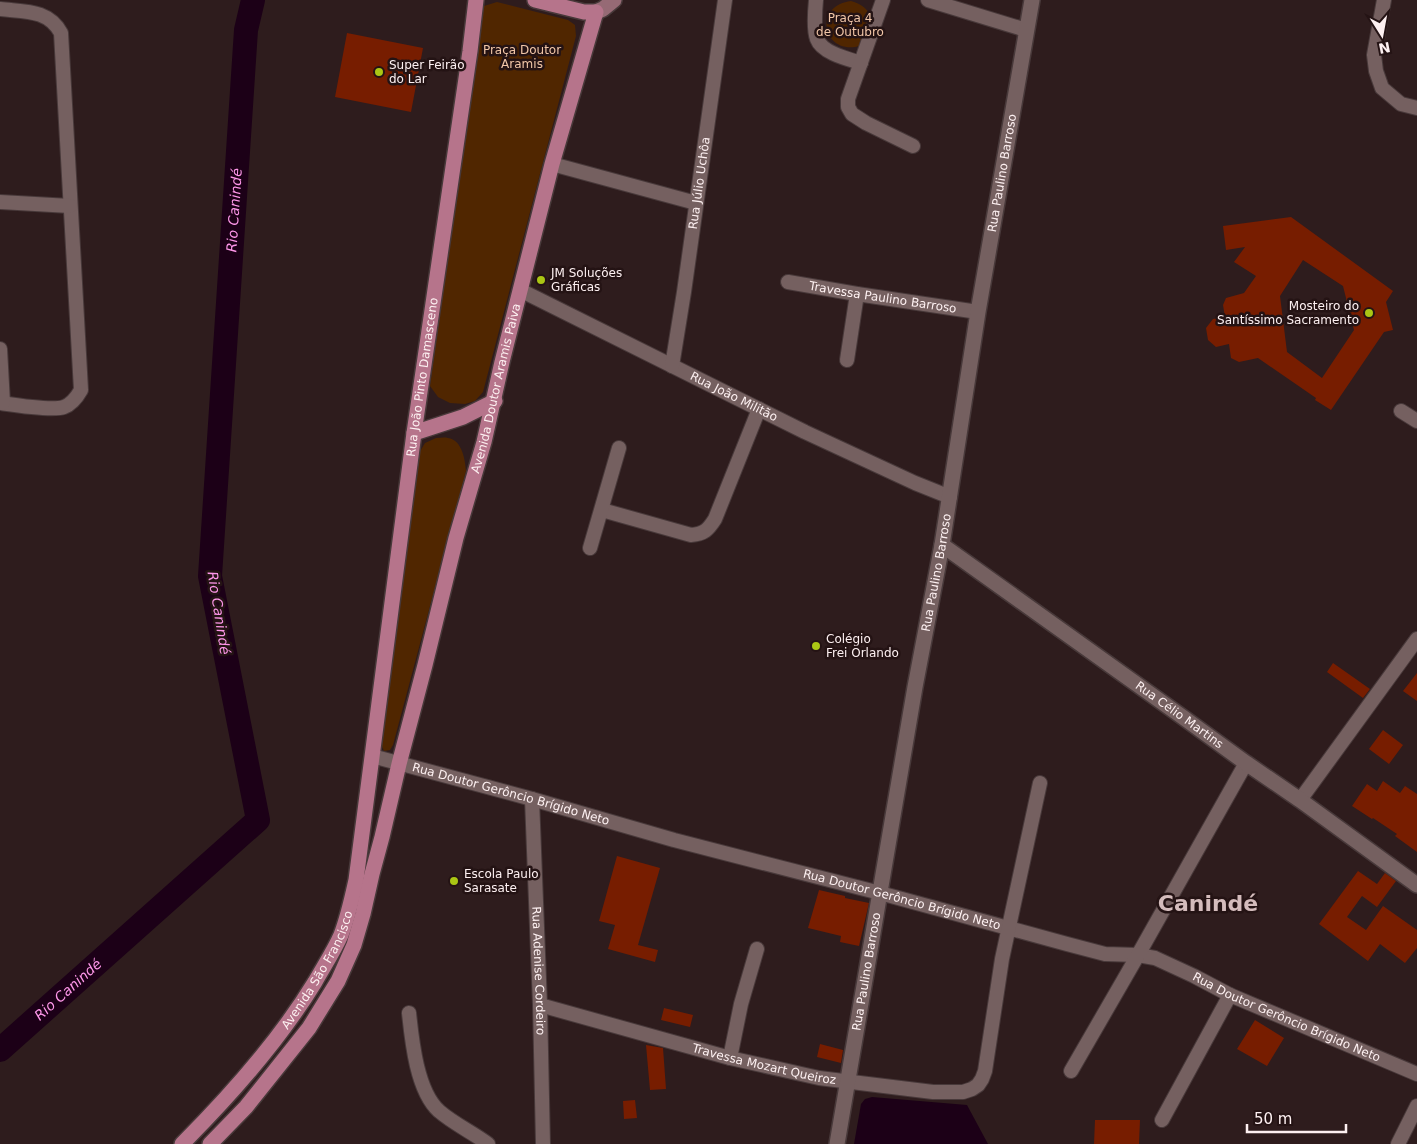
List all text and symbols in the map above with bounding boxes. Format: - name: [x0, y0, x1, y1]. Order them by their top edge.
- north arrow: [1357, 10, 1407, 60]
- park label: Praça 4 de Outubro: [816, 11, 884, 39]
- text: N: [1377, 39, 1392, 57]
- park label: Praça Doutor Aramis: [483, 43, 561, 71]
- place label: Super Feirão do Lar: [389, 58, 465, 86]
- marker: Super Feirão do Lar: [373, 66, 385, 78]
- street label: Rua Paulino Barroso: [985, 113, 1019, 233]
- street label: Rua Júlio Uchôa: [686, 136, 713, 230]
- water label: Rio Canindé: [223, 167, 245, 253]
- place label: JM Soluções Gráficas: [550, 266, 622, 294]
- marker: JM Soluções Gráficas: [535, 274, 547, 286]
- street label: Travessa Paulino Barroso: [807, 279, 957, 316]
- street label: Rua João Pinto Damasceno: [404, 297, 441, 458]
- place label: Mosteiro do Santíssimo Sacramento: [1217, 299, 1359, 327]
- street label: Avenida Doutor Aramis Paiva: [468, 302, 524, 475]
- marker: Mosteiro do Santíssimo Sacramento: [1363, 307, 1375, 319]
- street label: Rua João Militão: [688, 369, 780, 424]
- street label: Rua Paulino Barroso: [919, 513, 954, 633]
- water label: Rio Canindé: [205, 570, 234, 656]
- place label: Colégio Frei Orlando: [826, 632, 899, 660]
- marker: Colégio Frei Orlando: [810, 640, 822, 652]
- street label: Rua Célio Martins: [1133, 679, 1226, 751]
- street label: Rua Doutor Gerôncio Brígido Neto: [411, 760, 611, 828]
- place label: Escola Paulo Sarasate: [464, 867, 539, 895]
- street label: Rua Doutor Gerôncio Brígido Neto: [802, 867, 1002, 933]
- marker: Escola Paulo Sarasate: [448, 875, 460, 887]
- district label: Canindé: [1158, 891, 1258, 916]
- street label: Rua Adenise Cordeiro: [529, 906, 548, 1035]
- street label: Avenida São Francisco: [279, 909, 355, 1032]
- street label: Rua Paulino Barroso: [849, 911, 883, 1032]
- water label: Rio Canindé: [31, 955, 105, 1023]
- street label: Rua Doutor Gerôncio Brígido Neto: [1190, 970, 1383, 1065]
- street label: Travessa Mozart Queiroz: [690, 1041, 837, 1087]
- scale bar: [1247, 1102, 1346, 1134]
- text: 50 m: [1254, 1110, 1292, 1128]

